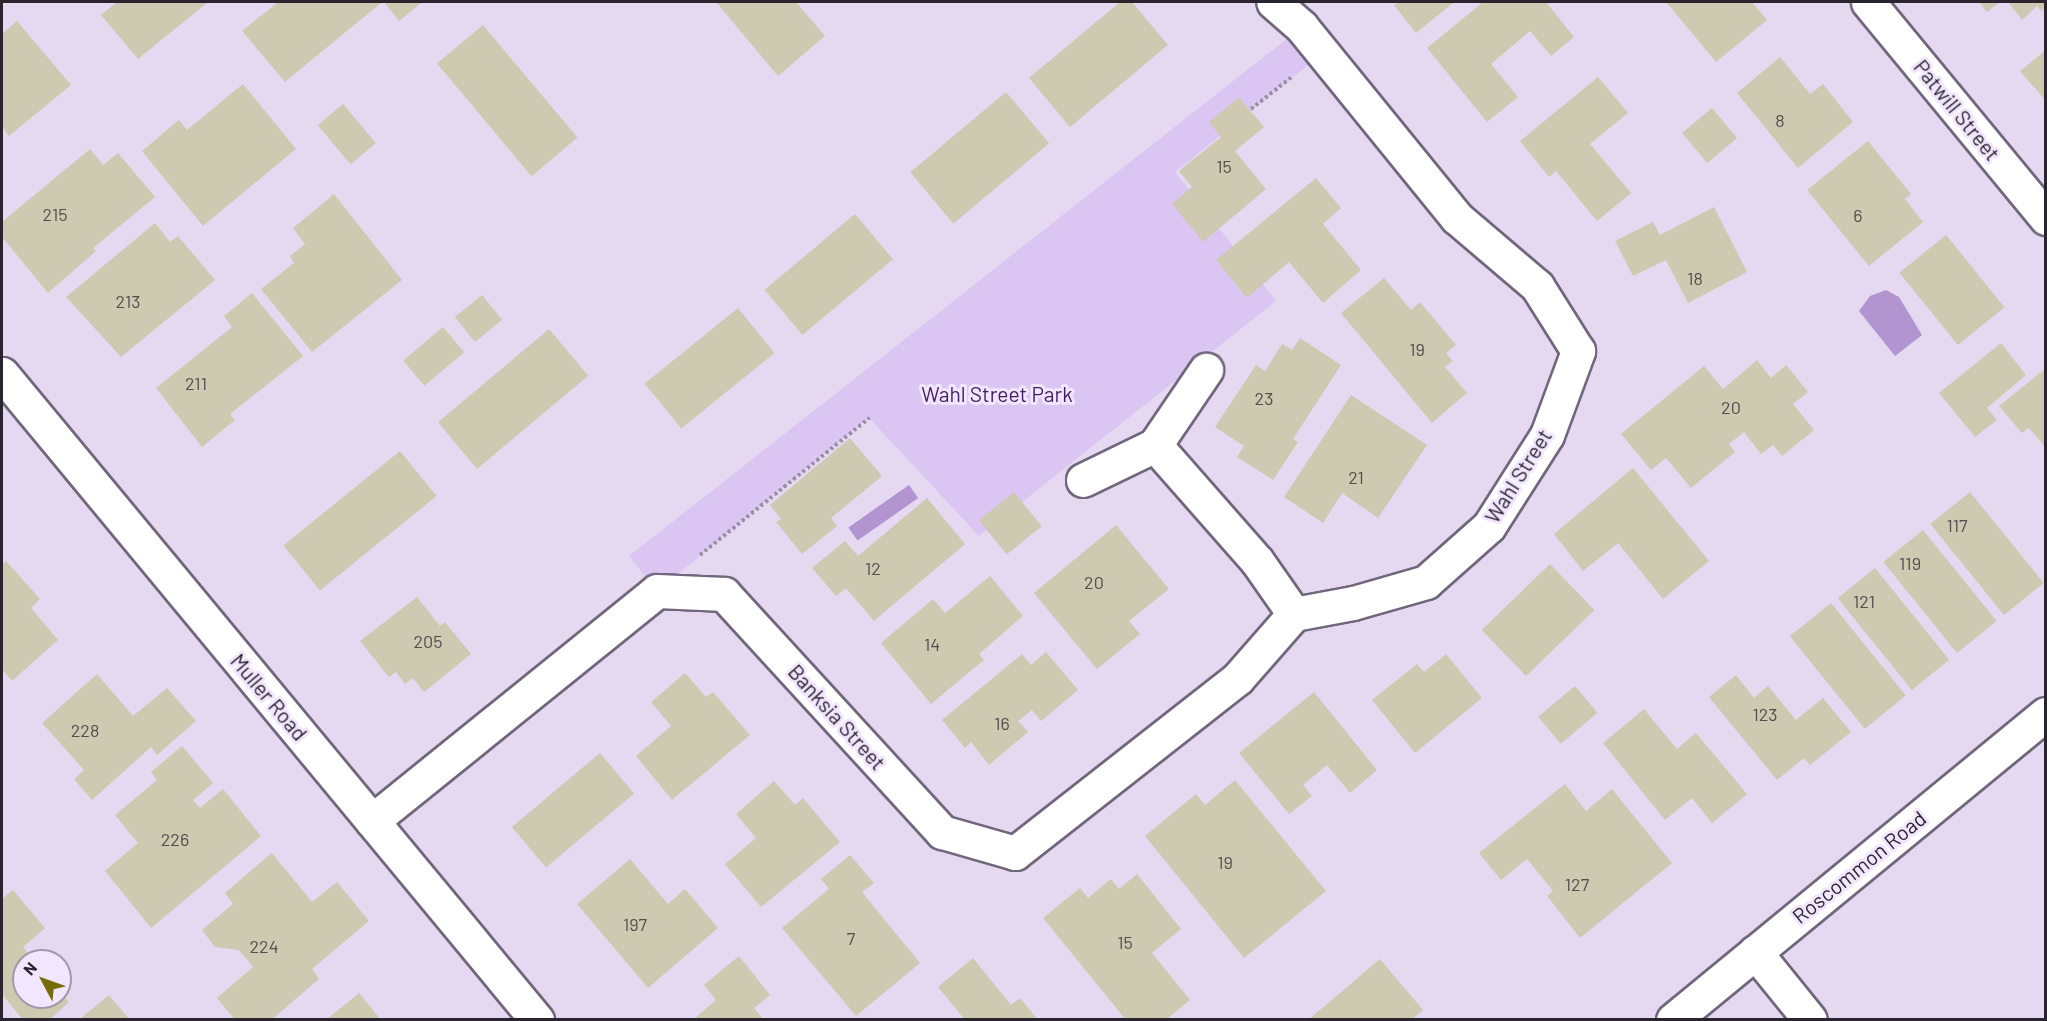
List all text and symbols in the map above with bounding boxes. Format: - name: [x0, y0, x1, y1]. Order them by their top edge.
- street label: Patwill Street: [1909, 55, 2005, 165]
- house number: 8: [1775, 109, 1785, 131]
- house number: 15: [1216, 155, 1232, 177]
- house number: 215: [43, 203, 67, 225]
- house number: 6: [1853, 204, 1863, 226]
- house number: 18: [1687, 267, 1703, 289]
- house number: 213: [116, 290, 140, 312]
- house number: 19: [1409, 338, 1425, 360]
- house number: 211: [185, 372, 207, 394]
- park label: Wahl Street Park: [921, 381, 1073, 407]
- house number: 23: [1255, 387, 1273, 409]
- house number: 20: [1721, 396, 1741, 418]
- street label: Wahl Street: [1479, 424, 1557, 528]
- house number: 21: [1348, 466, 1364, 488]
- house number: 117: [1946, 514, 1968, 536]
- house number: 119: [1899, 552, 1921, 574]
- house number: 12: [865, 557, 881, 579]
- house number: 20: [1084, 571, 1104, 593]
- house number: 121: [1853, 590, 1875, 612]
- house number: 205: [413, 630, 443, 652]
- house number: 14: [924, 633, 940, 655]
- street label: Muller Road: [225, 649, 313, 745]
- street label: Banksia Street: [783, 659, 891, 775]
- house number: 123: [1752, 703, 1778, 725]
- house number: 16: [994, 712, 1010, 734]
- house number: 228: [71, 719, 99, 741]
- street label: Roscommon Road: [1787, 805, 1931, 929]
- house number: 226: [161, 828, 189, 850]
- house number: 19: [1217, 851, 1233, 873]
- house number: 127: [1565, 873, 1589, 895]
- house number: 197: [623, 913, 647, 935]
- house number: 7: [847, 927, 855, 949]
- house number: 15: [1117, 931, 1133, 953]
- house number: 224: [249, 935, 279, 957]
- north arrow: [12, 949, 72, 1009]
- text: N: [19, 958, 40, 978]

